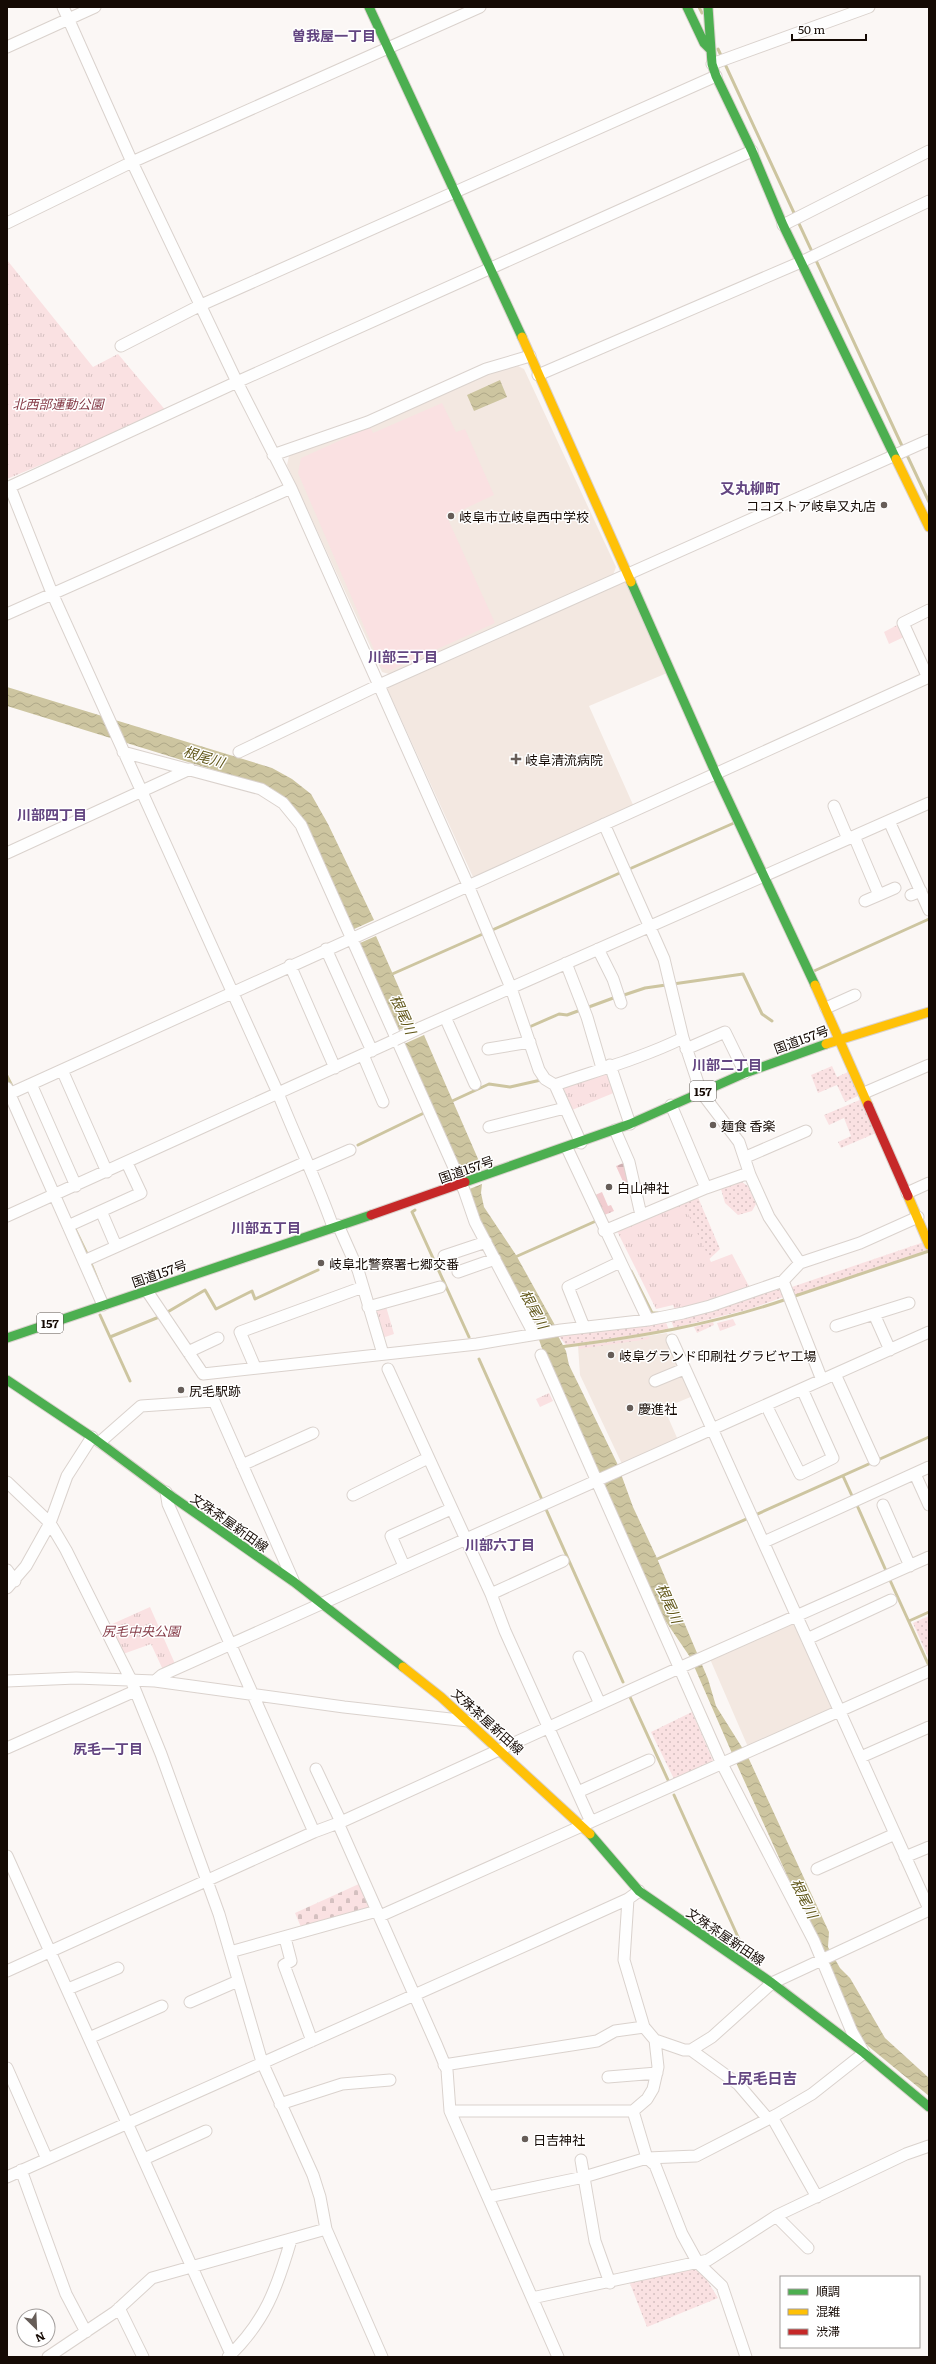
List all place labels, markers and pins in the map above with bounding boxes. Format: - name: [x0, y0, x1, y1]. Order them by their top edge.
- place label: ココストア岐阜又丸店: [746, 496, 876, 515]
- marker: ココストア岐阜又丸店: [879, 500, 889, 510]
- place label: 岐阜市立岐阜西中学校: [459, 507, 589, 526]
- marker: 岐阜市立岐阜西中学校: [446, 511, 456, 521]
- place label: 岐阜清流病院: [525, 750, 603, 769]
- marker: 岐阜清流病院: [510, 753, 522, 765]
- place label: 麺食 香楽: [721, 1116, 776, 1135]
- marker: 麺食 香楽: [708, 1120, 718, 1130]
- place label: 白山神社: [617, 1178, 669, 1197]
- marker: 白山神社: [604, 1182, 614, 1192]
- place label: 岐阜北警察署七郷交番: [329, 1254, 459, 1273]
- marker: 岐阜北警察署七郷交番: [316, 1258, 326, 1268]
- place label: 岐阜グランド印刷社 グラビヤ工場: [619, 1346, 817, 1365]
- marker: 岐阜グランド印刷社 グラビヤ工場: [606, 1350, 616, 1360]
- place label: 尻毛駅跡: [189, 1381, 241, 1400]
- marker: 尻毛駅跡: [176, 1385, 186, 1395]
- place label: 慶進社: [638, 1399, 677, 1418]
- marker: 慶進社: [625, 1403, 635, 1413]
- place label: 日吉神社: [533, 2130, 585, 2149]
- marker: 日吉神社: [520, 2134, 530, 2144]

